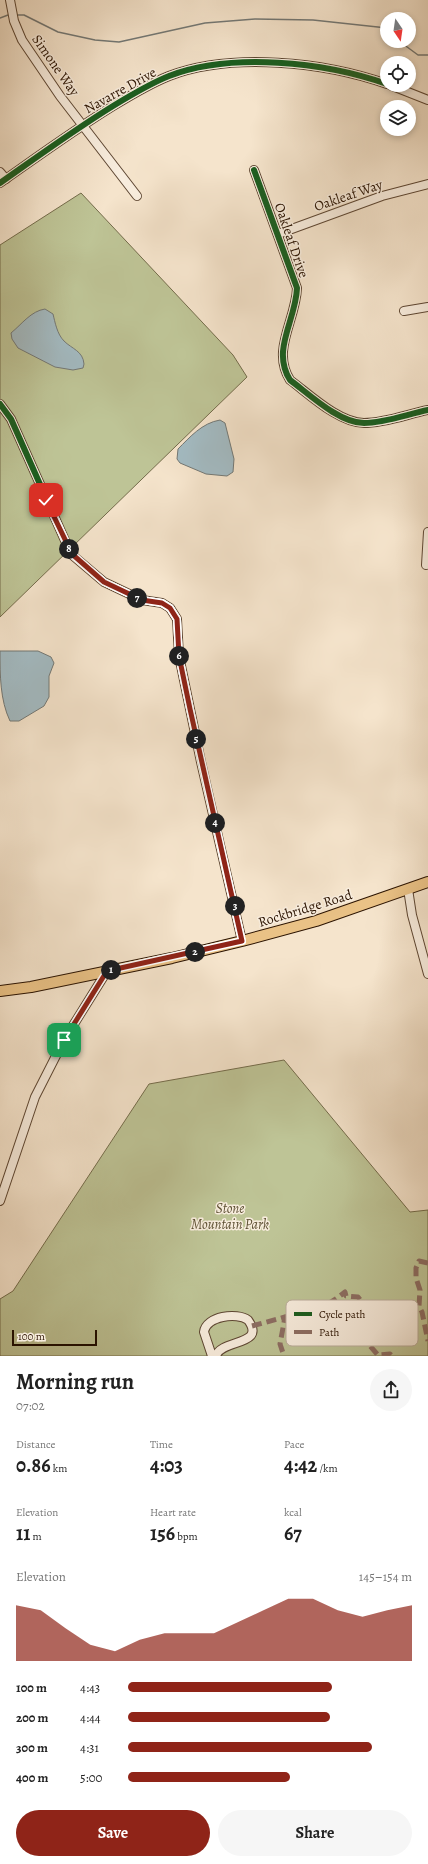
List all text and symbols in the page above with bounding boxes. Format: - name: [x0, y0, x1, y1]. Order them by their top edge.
- north arrow: [380, 12, 416, 48]
- map controls: [380, 12, 416, 136]
- street label: Simone Way: [27, 31, 84, 100]
- button: locate: [380, 56, 416, 92]
- street label: Navarre Drive: [81, 63, 160, 118]
- button: layers: [380, 100, 416, 136]
- street label: Oakleaf Way: [311, 175, 386, 216]
- street label: Oakleaf Drive: [270, 200, 313, 280]
- pin: [29, 483, 63, 517]
- icon: check: [35, 489, 57, 511]
- pin: 8: [59, 539, 79, 559]
- text: 8: [66, 541, 72, 556]
- pin: 7: [127, 588, 147, 608]
- text: 7: [135, 590, 139, 605]
- pin: 6: [169, 646, 189, 666]
- text: 6: [176, 648, 182, 663]
- pin: 5: [186, 729, 206, 749]
- text: 5: [194, 731, 198, 746]
- pin: 4: [205, 813, 225, 833]
- text: 4: [212, 815, 218, 830]
- street label: Rockbridge Road: [256, 885, 355, 932]
- pin: 3: [225, 896, 245, 916]
- text: 3: [233, 898, 237, 913]
- pin: 2: [185, 942, 205, 962]
- text: 2: [192, 944, 198, 959]
- pin: 1: [101, 960, 121, 980]
- text: 1: [109, 962, 113, 977]
- pin: [47, 1023, 81, 1057]
- icon: arrive: [53, 1029, 75, 1051]
- park label: Stone Mountain Park: [191, 1199, 269, 1234]
- legend: [286, 1300, 418, 1346]
- text: Cycle path: [319, 1307, 366, 1322]
- text: Path: [319, 1325, 340, 1340]
- scale bar: [12, 1328, 97, 1347]
- text: 100 m: [18, 1329, 45, 1344]
- text: Morning run: [16, 1367, 134, 1397]
- button: share: [370, 1369, 412, 1411]
- text: 07:02: [16, 1397, 45, 1414]
- text: Distance: [16, 1437, 55, 1452]
- text: Time: [150, 1437, 173, 1452]
- text: Pace: [284, 1437, 304, 1452]
- text: 0.86: [16, 1452, 51, 1479]
- text: 4:03: [150, 1452, 183, 1479]
- text: 4:42: [284, 1452, 317, 1479]
- text: km: [51, 1461, 67, 1476]
- text: /km: [317, 1461, 338, 1476]
- text: Elevation: [16, 1505, 58, 1520]
- text: Heart rate: [150, 1505, 196, 1520]
- text: kcal: [284, 1505, 302, 1520]
- text: 11: [16, 1520, 30, 1547]
- text: 156: [150, 1520, 175, 1547]
- text: 67: [284, 1520, 302, 1547]
- text: m: [30, 1529, 42, 1544]
- text: bpm: [175, 1529, 198, 1544]
- text: Elevation: [16, 1568, 66, 1585]
- text: 145–154 m: [359, 1568, 412, 1585]
- text: 100 m: [16, 1679, 47, 1696]
- text: 4:43: [80, 1679, 100, 1696]
- text: 200 m: [16, 1709, 49, 1726]
- text: 4:44: [80, 1709, 101, 1726]
- text: 300 m: [16, 1739, 48, 1756]
- text: 4:31: [80, 1739, 99, 1756]
- text: 400 m: [16, 1769, 48, 1786]
- text: 5:00: [80, 1769, 103, 1786]
- button: Save: [16, 1810, 210, 1856]
- button: Share: [218, 1810, 412, 1856]

